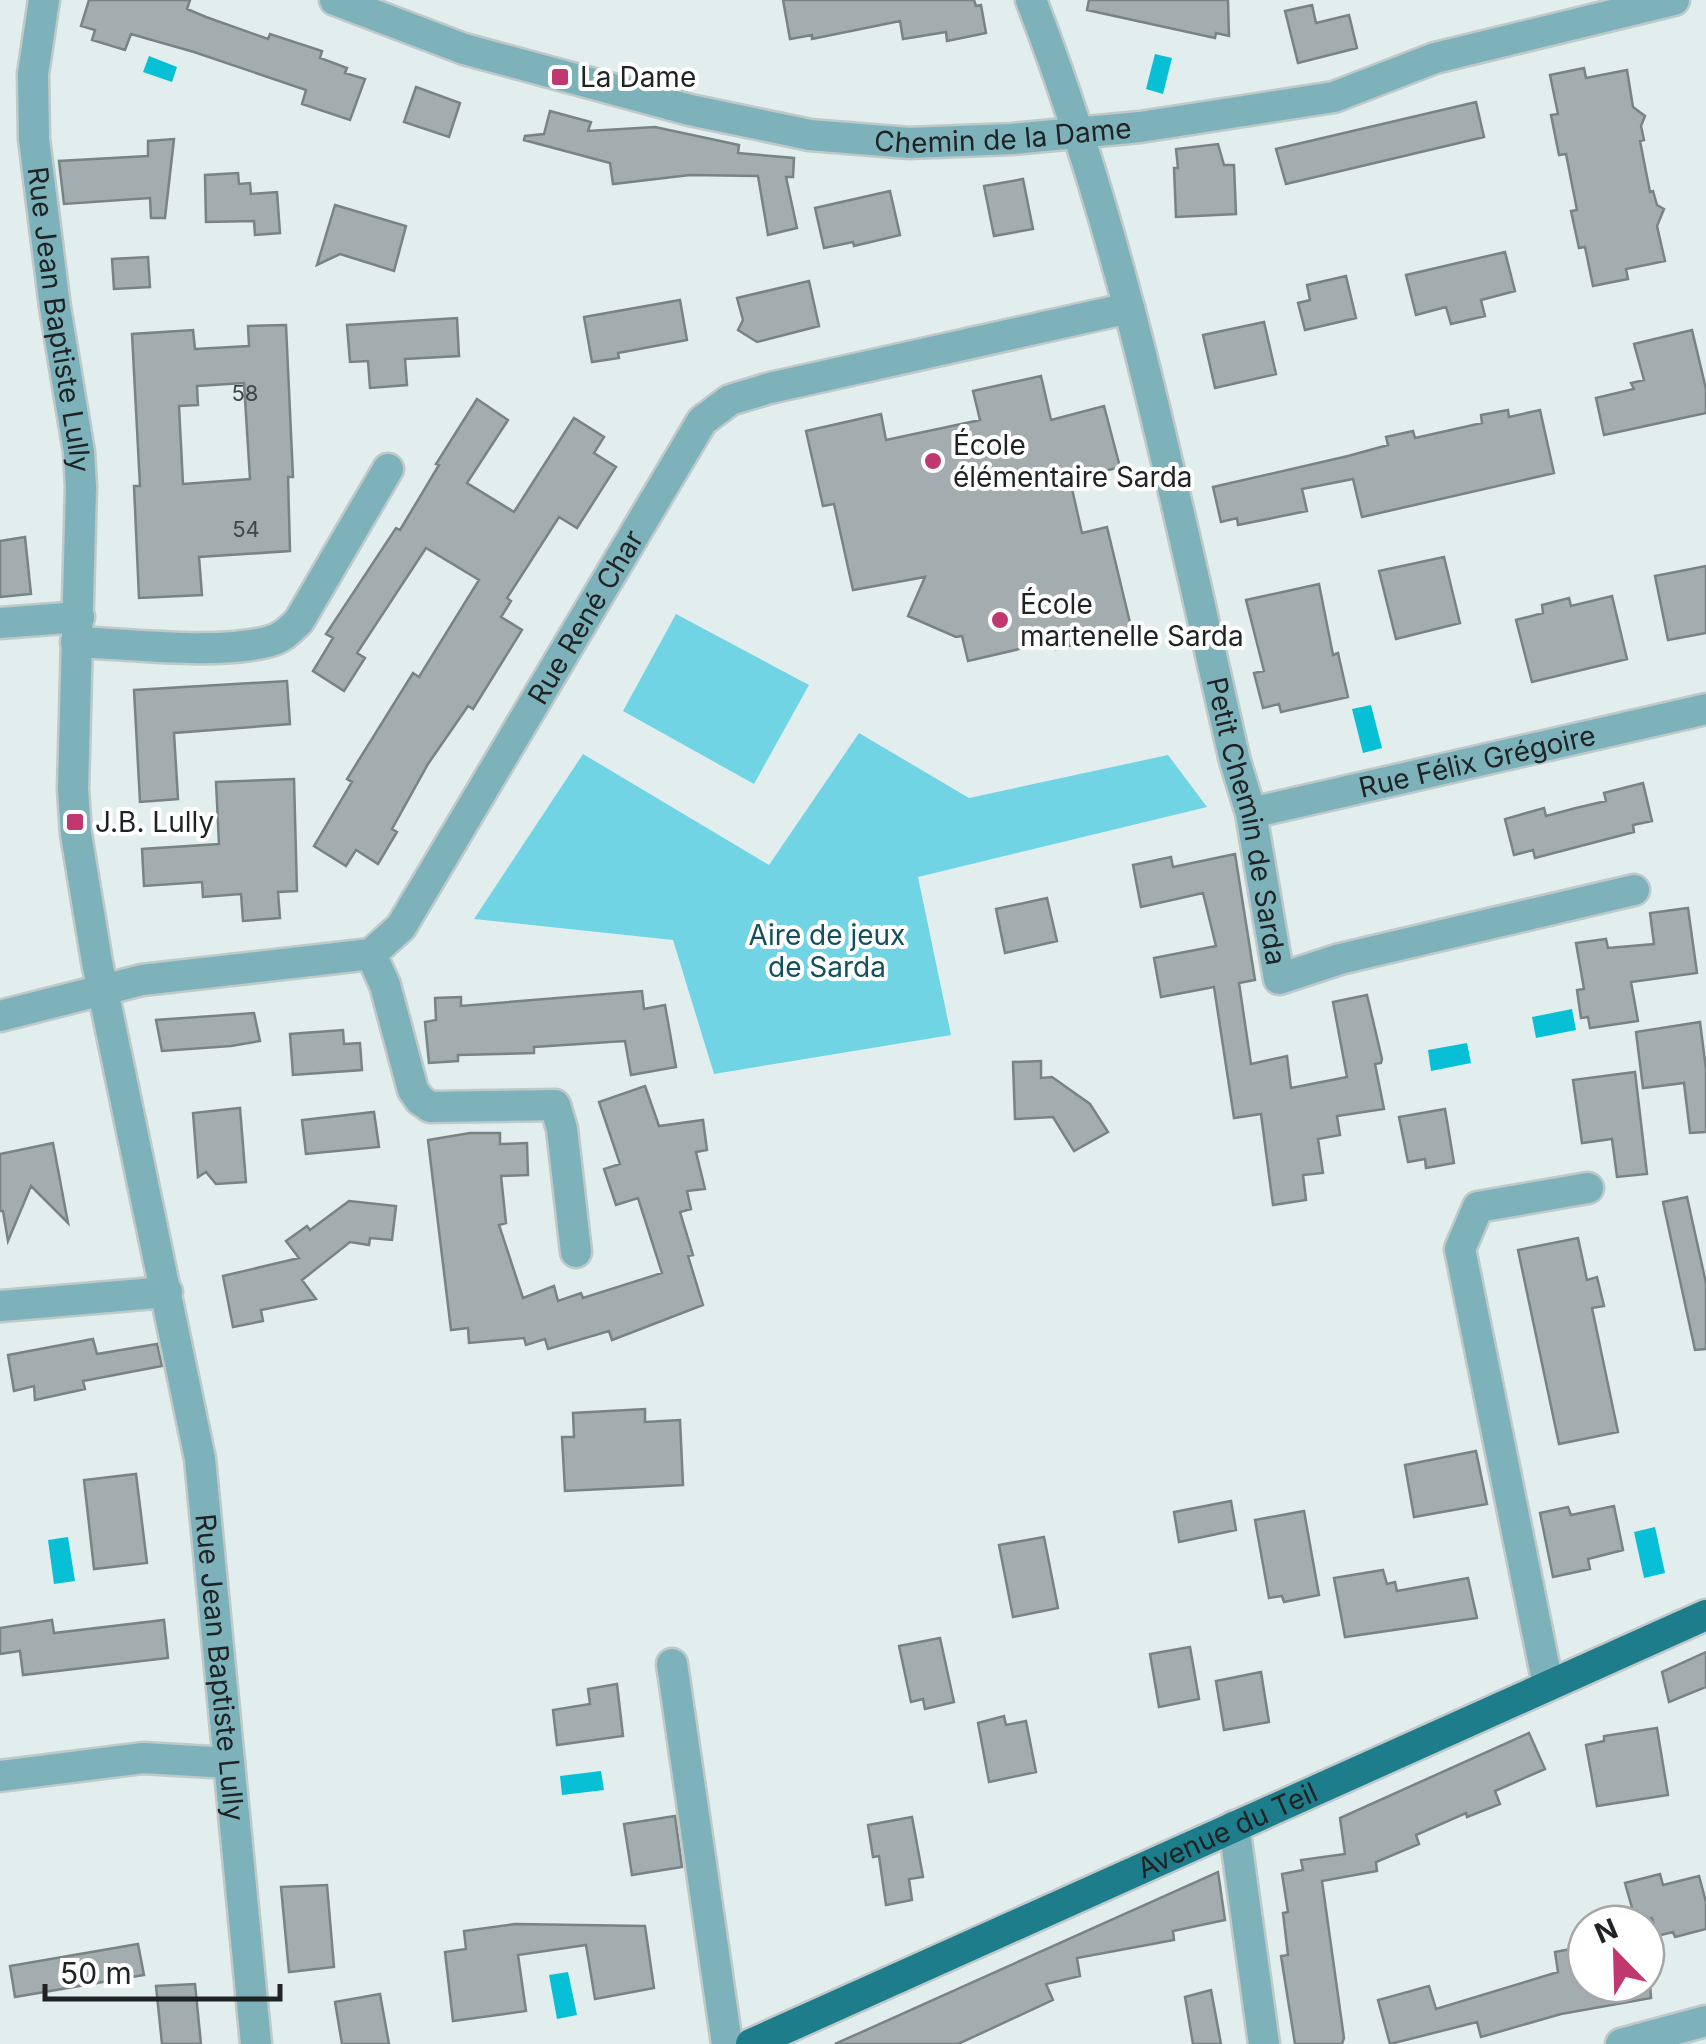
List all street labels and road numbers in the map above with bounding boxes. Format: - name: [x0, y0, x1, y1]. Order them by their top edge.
- street label: Chemin de la Dame: [873, 111, 1133, 160]
- street label: Rue Jean Baptiste Lully: [21, 165, 97, 473]
- street label: Rue René Char: [520, 524, 650, 710]
- street label: Petit Chemin de Sarda: [1199, 674, 1293, 968]
- street label: Rue Félix Grégoire: [1356, 718, 1599, 805]
- street label: Rue Jean Baptiste Lully: [188, 1512, 252, 1823]
- street label: Avenue du Teil: [1132, 1775, 1322, 1885]

